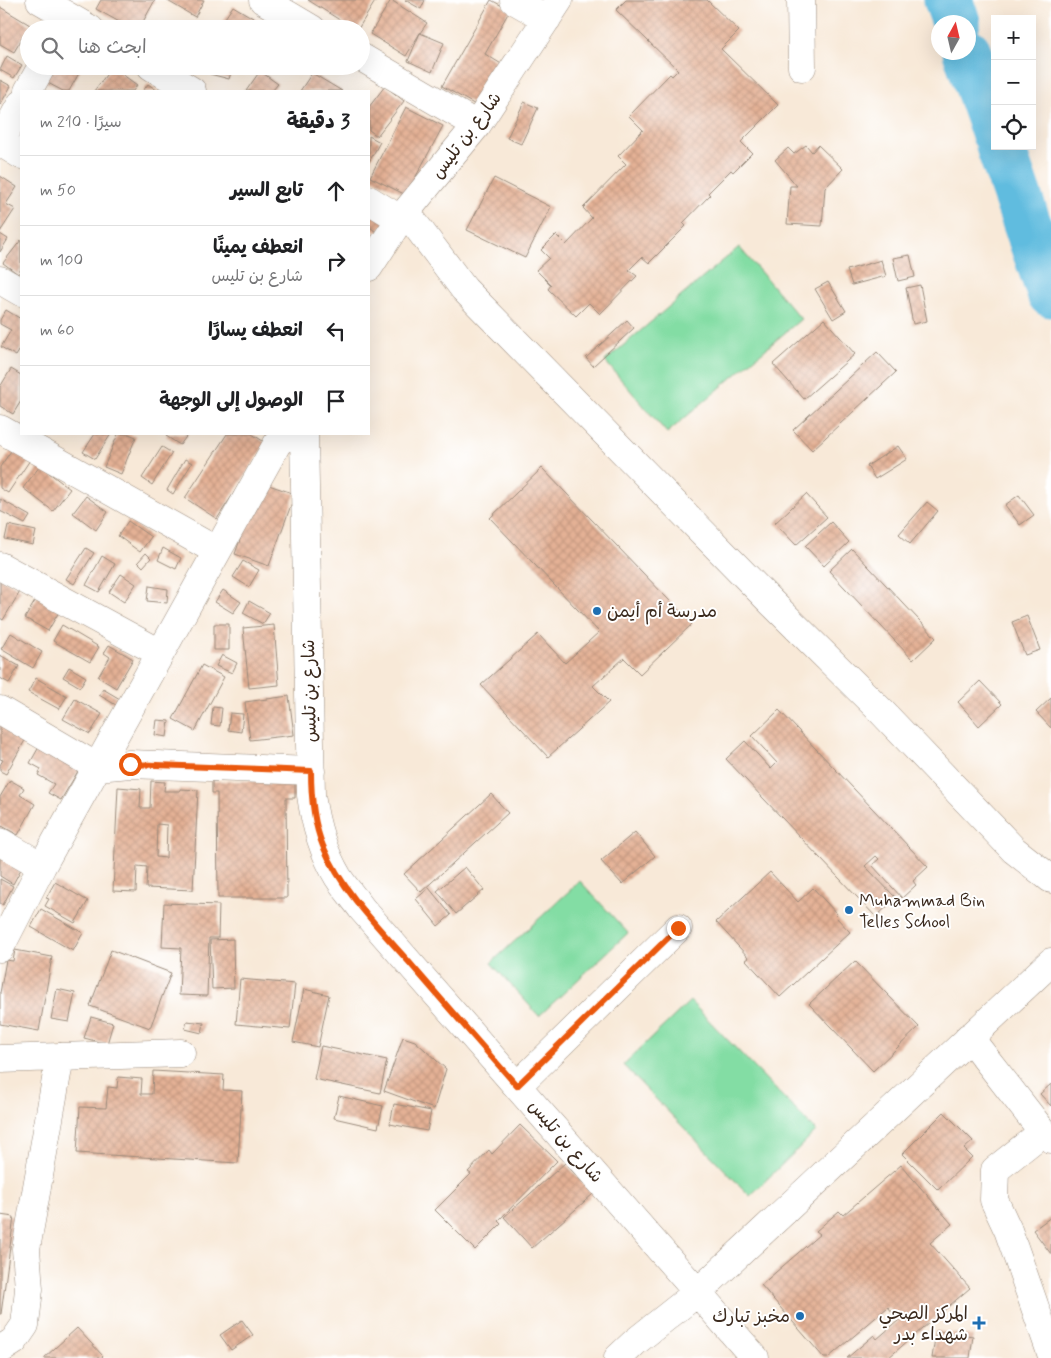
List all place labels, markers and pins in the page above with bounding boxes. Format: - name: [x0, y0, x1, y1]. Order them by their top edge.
- place label: مدرسة أم أيمن: [607, 600, 717, 625]
- marker: مدرسة أم أيمن: [591, 605, 603, 617]
- place label: Muhammad Bin Telles School: [859, 889, 985, 934]
- marker: Muhammad Bin Telles School: [843, 904, 855, 916]
- place label: المركز الصحي شهداء بدر: [879, 1302, 968, 1347]
- place label: مخبز تبارك: [712, 1305, 790, 1329]
- marker: مخبز تبارك: [794, 1310, 806, 1322]
- marker: المركز الصحي شهداء بدر: [972, 1316, 986, 1330]

